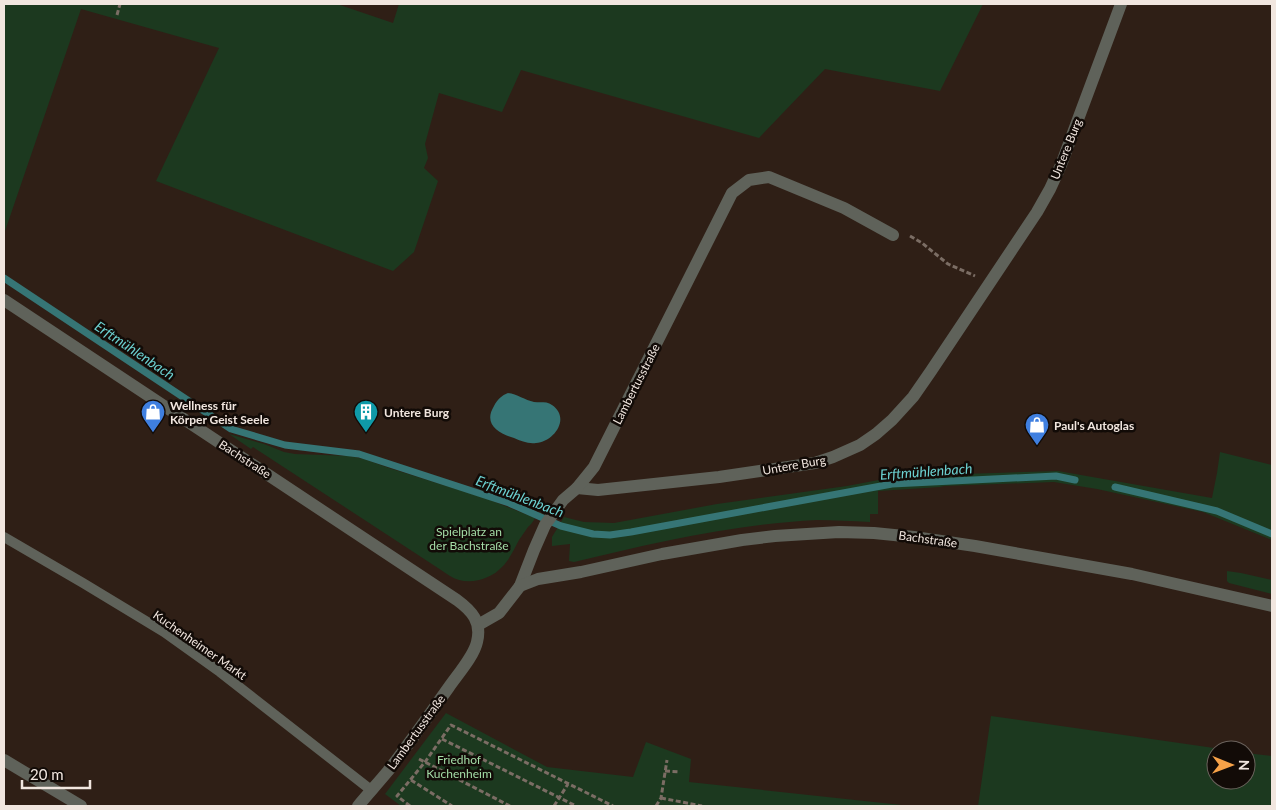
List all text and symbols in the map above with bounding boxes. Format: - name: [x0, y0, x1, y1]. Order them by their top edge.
- street label: Untere Burg: [1047, 116, 1085, 182]
- water label: Erftmühlenbach: [92, 317, 178, 383]
- street label: Lambertusstraße: [609, 341, 663, 427]
- place label: Wellness für Körper Geist Seele: [170, 398, 270, 427]
- shop icon: Wellness für Körper Geist Seele: [140, 399, 166, 433]
- building icon: Untere Burg: [353, 399, 379, 433]
- place label: Untere Burg: [384, 405, 450, 420]
- shop icon: Paul's Autoglas: [1024, 412, 1050, 446]
- place label: Paul's Autoglas: [1054, 418, 1134, 433]
- street label: Bachstraße: [216, 437, 274, 481]
- street label: Untere Burg: [761, 452, 827, 478]
- water label: Erftmühlenbach: [879, 459, 973, 483]
- water label: Erftmühlenbach: [474, 471, 566, 521]
- park label: Spielplatz an der Bachstraße: [429, 524, 509, 553]
- street label: Bachstraße: [898, 527, 958, 551]
- street label: Kuchenheimer Markt: [150, 607, 250, 683]
- street label: Lambertusstraße: [384, 692, 448, 772]
- north arrow: [1206, 740, 1256, 790]
- park label: Friedhof Kuchenheim: [426, 752, 492, 781]
- scale bar: [22, 758, 90, 790]
- text: N: [1236, 760, 1253, 771]
- text: 20 m: [30, 765, 64, 783]

